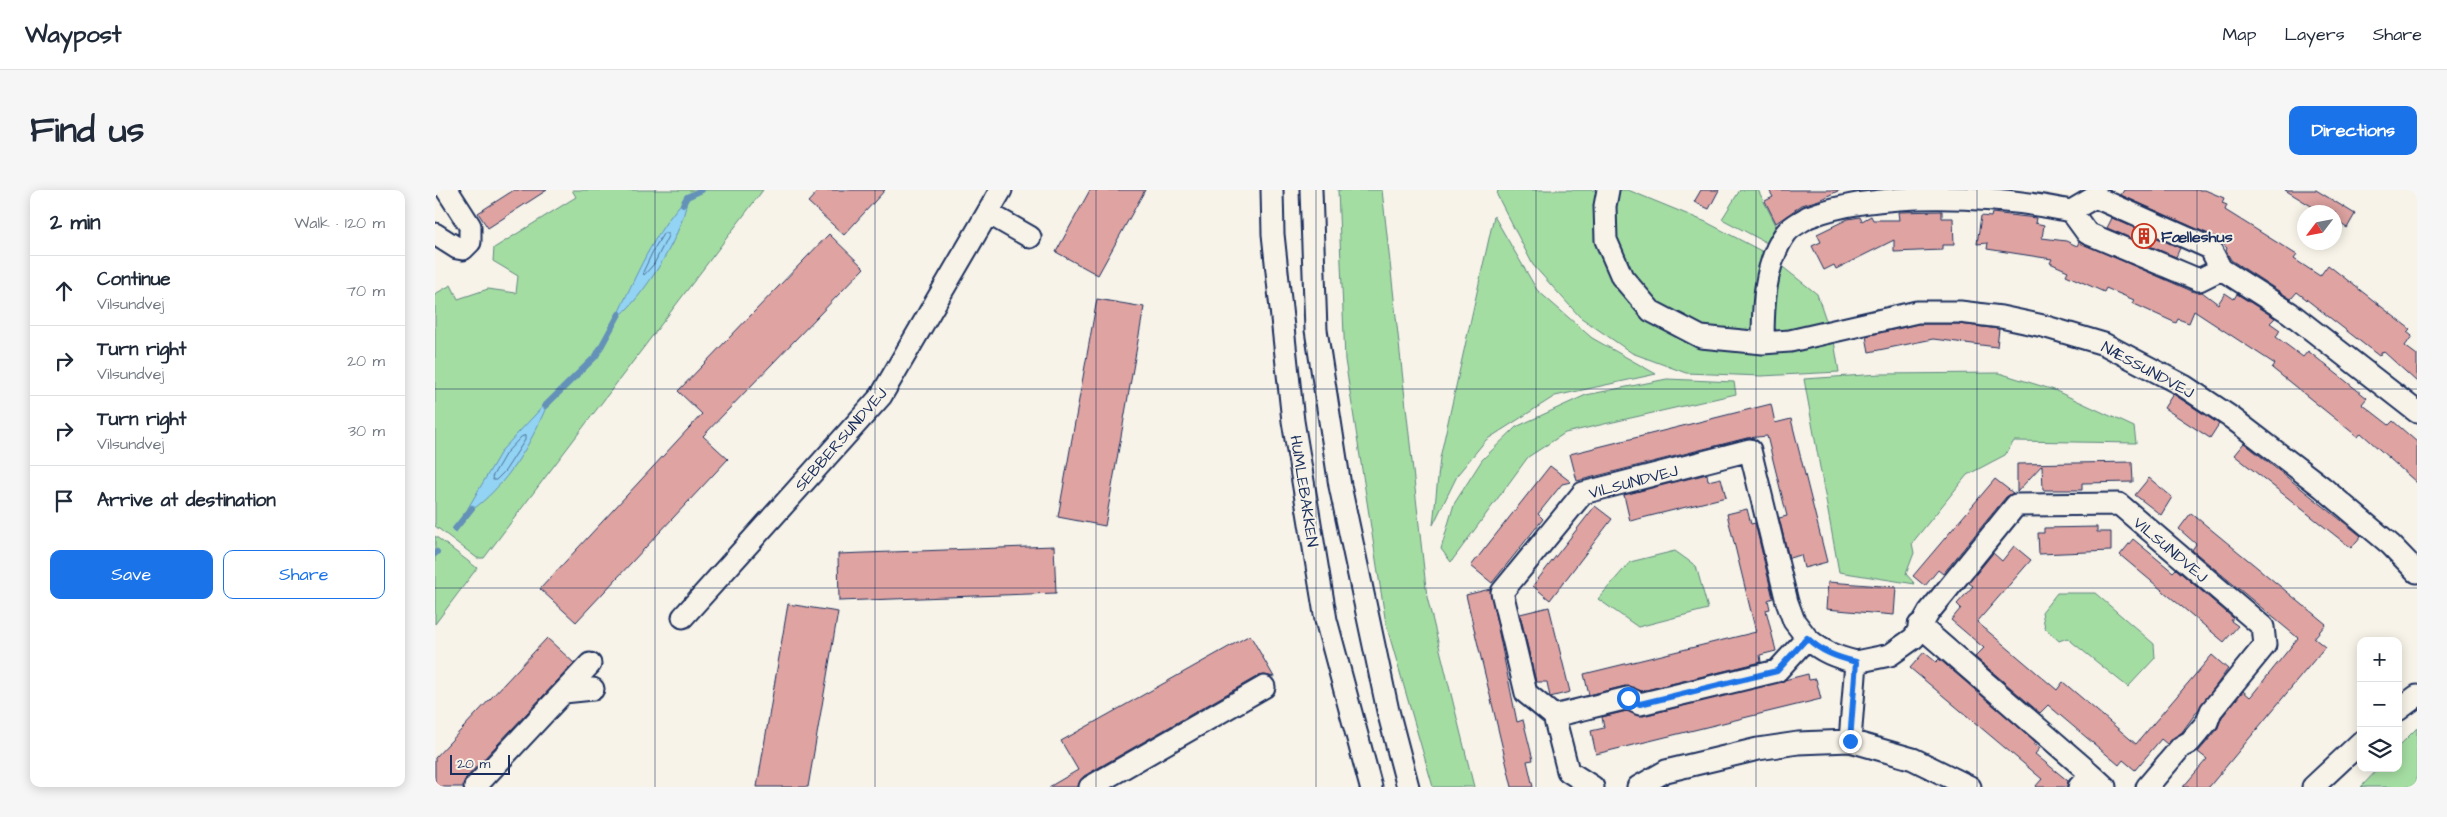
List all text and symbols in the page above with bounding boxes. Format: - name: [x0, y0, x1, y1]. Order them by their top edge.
- text: Waypost: [25, 18, 122, 52]
- text: Map: [2222, 22, 2256, 47]
- text: Layers: [2284, 22, 2345, 47]
- text: Share: [2373, 22, 2422, 47]
- text: Find us: [30, 106, 144, 155]
- button: Directions: [2289, 106, 2417, 155]
- north arrow: [2297, 205, 2342, 250]
- text: 2 min: [50, 208, 100, 237]
- text: Walk · 120 m: [294, 212, 385, 234]
- building icon: Fælleshus: [2131, 223, 2157, 249]
- place label: Fælleshus: [2161, 226, 2233, 248]
- text: Continue: [97, 266, 171, 293]
- icon: ahead: [50, 277, 78, 305]
- text: 70 m: [346, 280, 385, 302]
- text: Vilsundvej: [97, 293, 164, 315]
- text: Turn right: [97, 336, 186, 363]
- street label: NÆSSUNDVEJ: [2097, 336, 2198, 404]
- icon: right: [50, 347, 78, 375]
- text: 20 m: [347, 350, 385, 372]
- text: Vilsundvej: [97, 363, 164, 385]
- street label: SEBBERSUNDVEJ: [789, 383, 892, 496]
- text: Turn right: [97, 406, 186, 433]
- icon: right: [50, 417, 78, 445]
- text: 30 m: [348, 420, 385, 442]
- text: Vilsundvej: [97, 433, 164, 455]
- street label: HUMLEBAKKEN: [1284, 434, 1324, 549]
- street label: VILSUNDVEJ: [1586, 459, 1681, 504]
- icon: arrive: [50, 487, 78, 515]
- text: Arrive at destination: [97, 487, 276, 514]
- street label: VILSUNDVEJ: [2128, 512, 2213, 588]
- button: Save: [50, 550, 213, 599]
- button: Share: [223, 550, 385, 599]
- map controls: [2357, 637, 2402, 772]
- button: +: [2357, 637, 2402, 682]
- button: −: [2357, 682, 2402, 727]
- route start: [1617, 687, 1640, 710]
- button: layers: [2357, 727, 2402, 772]
- route end: [1839, 730, 1862, 753]
- scale bar: [450, 752, 510, 775]
- text: 20 m: [457, 754, 490, 774]

